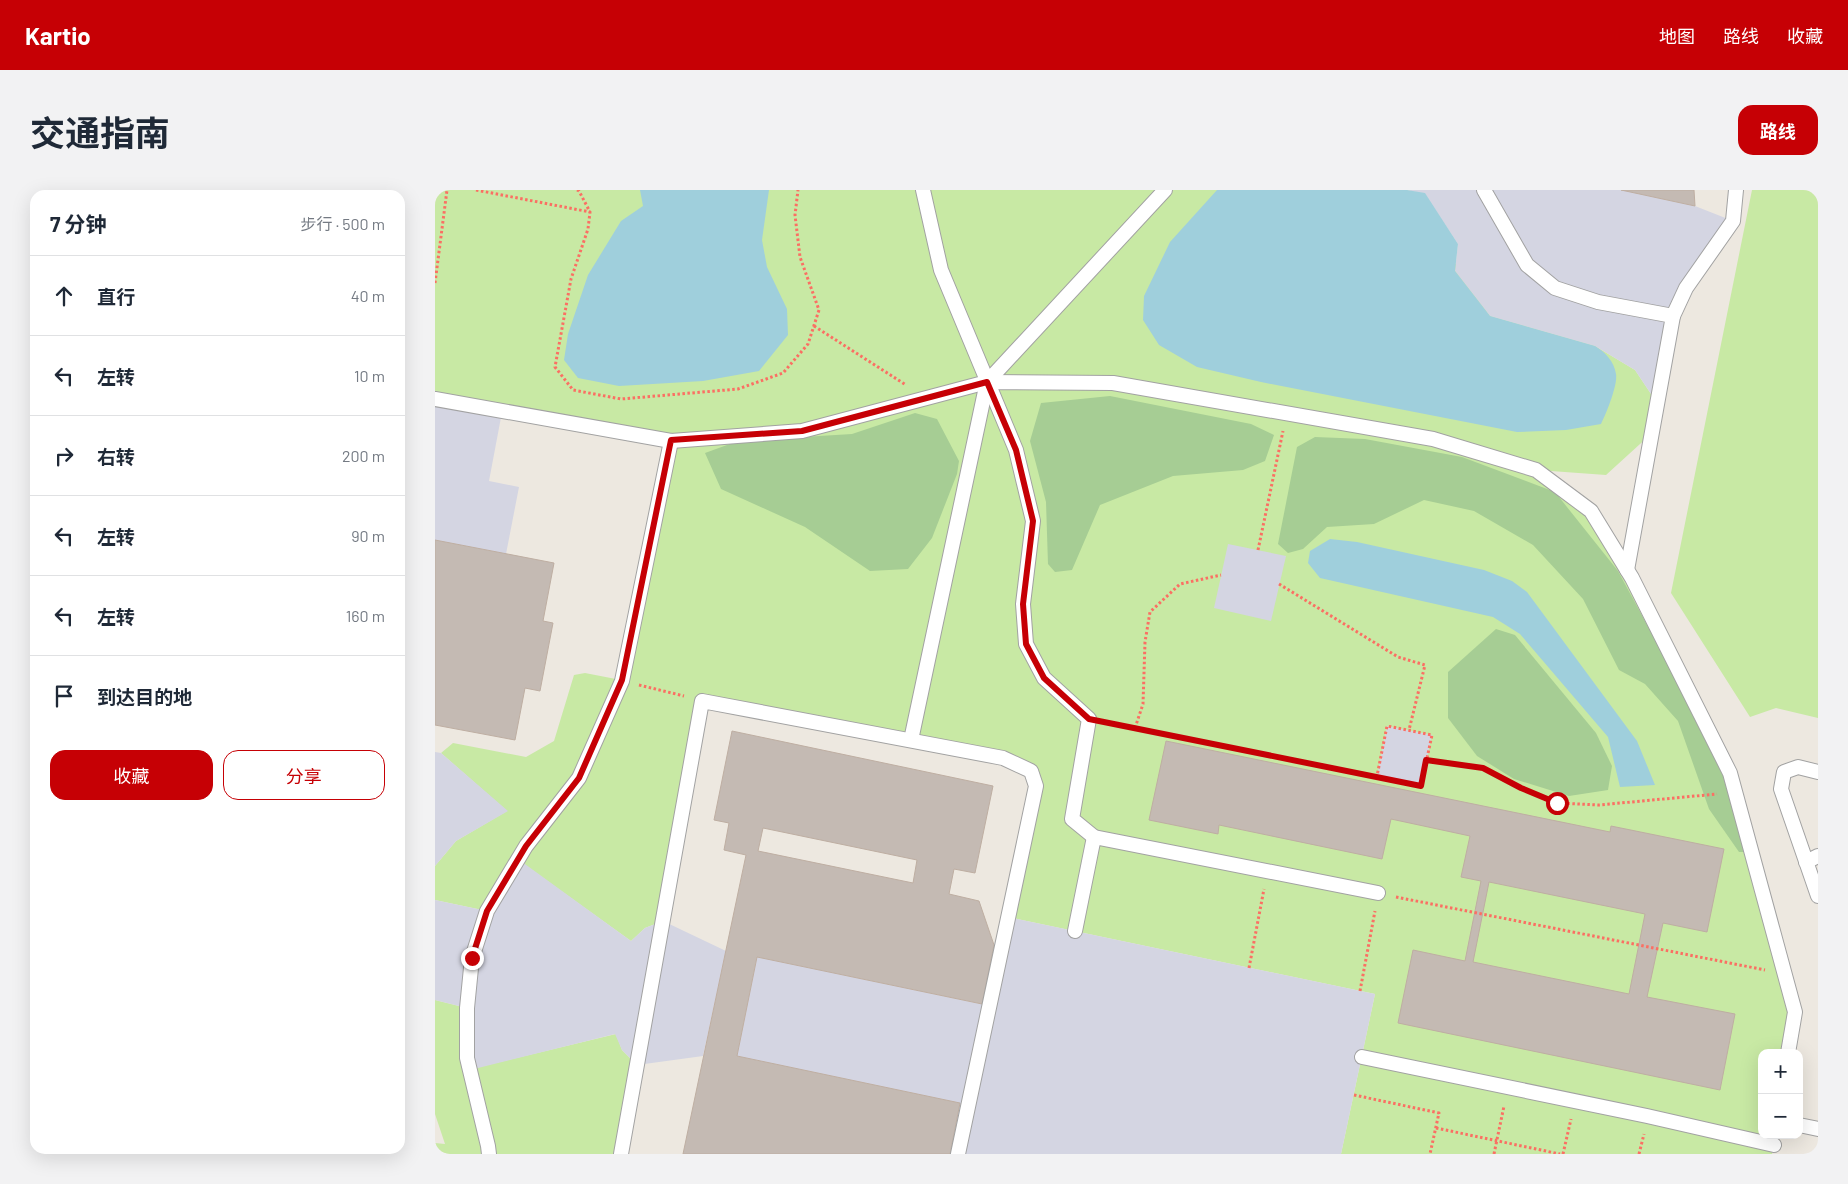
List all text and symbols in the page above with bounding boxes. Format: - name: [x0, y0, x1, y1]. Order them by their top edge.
- text: Kartio: [25, 21, 91, 50]
- text: 地图: [1659, 25, 1695, 47]
- text: 路线: [1723, 25, 1759, 47]
- text: 收藏: [1787, 25, 1823, 47]
- button: 路线: [1738, 105, 1818, 155]
- text: 交通指南: [30, 111, 170, 153]
- text: 7 分钟: [50, 211, 107, 236]
- text: 步行 · 500 m: [301, 214, 385, 233]
- icon: ahead: [50, 282, 78, 310]
- text: 直行: [97, 285, 135, 308]
- text: 40 m: [351, 286, 385, 305]
- icon: left: [50, 362, 78, 390]
- text: 左转: [97, 365, 135, 388]
- text: 10 m: [354, 366, 385, 385]
- icon: right: [50, 442, 78, 470]
- text: 右转: [97, 445, 135, 468]
- text: 200 m: [342, 446, 385, 465]
- icon: left: [50, 522, 78, 550]
- text: 左转: [97, 525, 135, 548]
- text: 90 m: [351, 526, 385, 545]
- icon: left: [50, 602, 78, 630]
- text: 左转: [97, 605, 135, 628]
- text: 160 m: [346, 606, 385, 625]
- icon: arrive: [50, 682, 78, 710]
- text: 到达目的地: [97, 685, 192, 708]
- button: 收藏: [50, 750, 213, 800]
- button: 分享: [223, 750, 385, 800]
- route start: [1546, 792, 1569, 815]
- route end: [461, 947, 484, 970]
- map controls: [1758, 1049, 1803, 1139]
- button: +: [1758, 1049, 1803, 1094]
- button: −: [1758, 1094, 1803, 1139]

